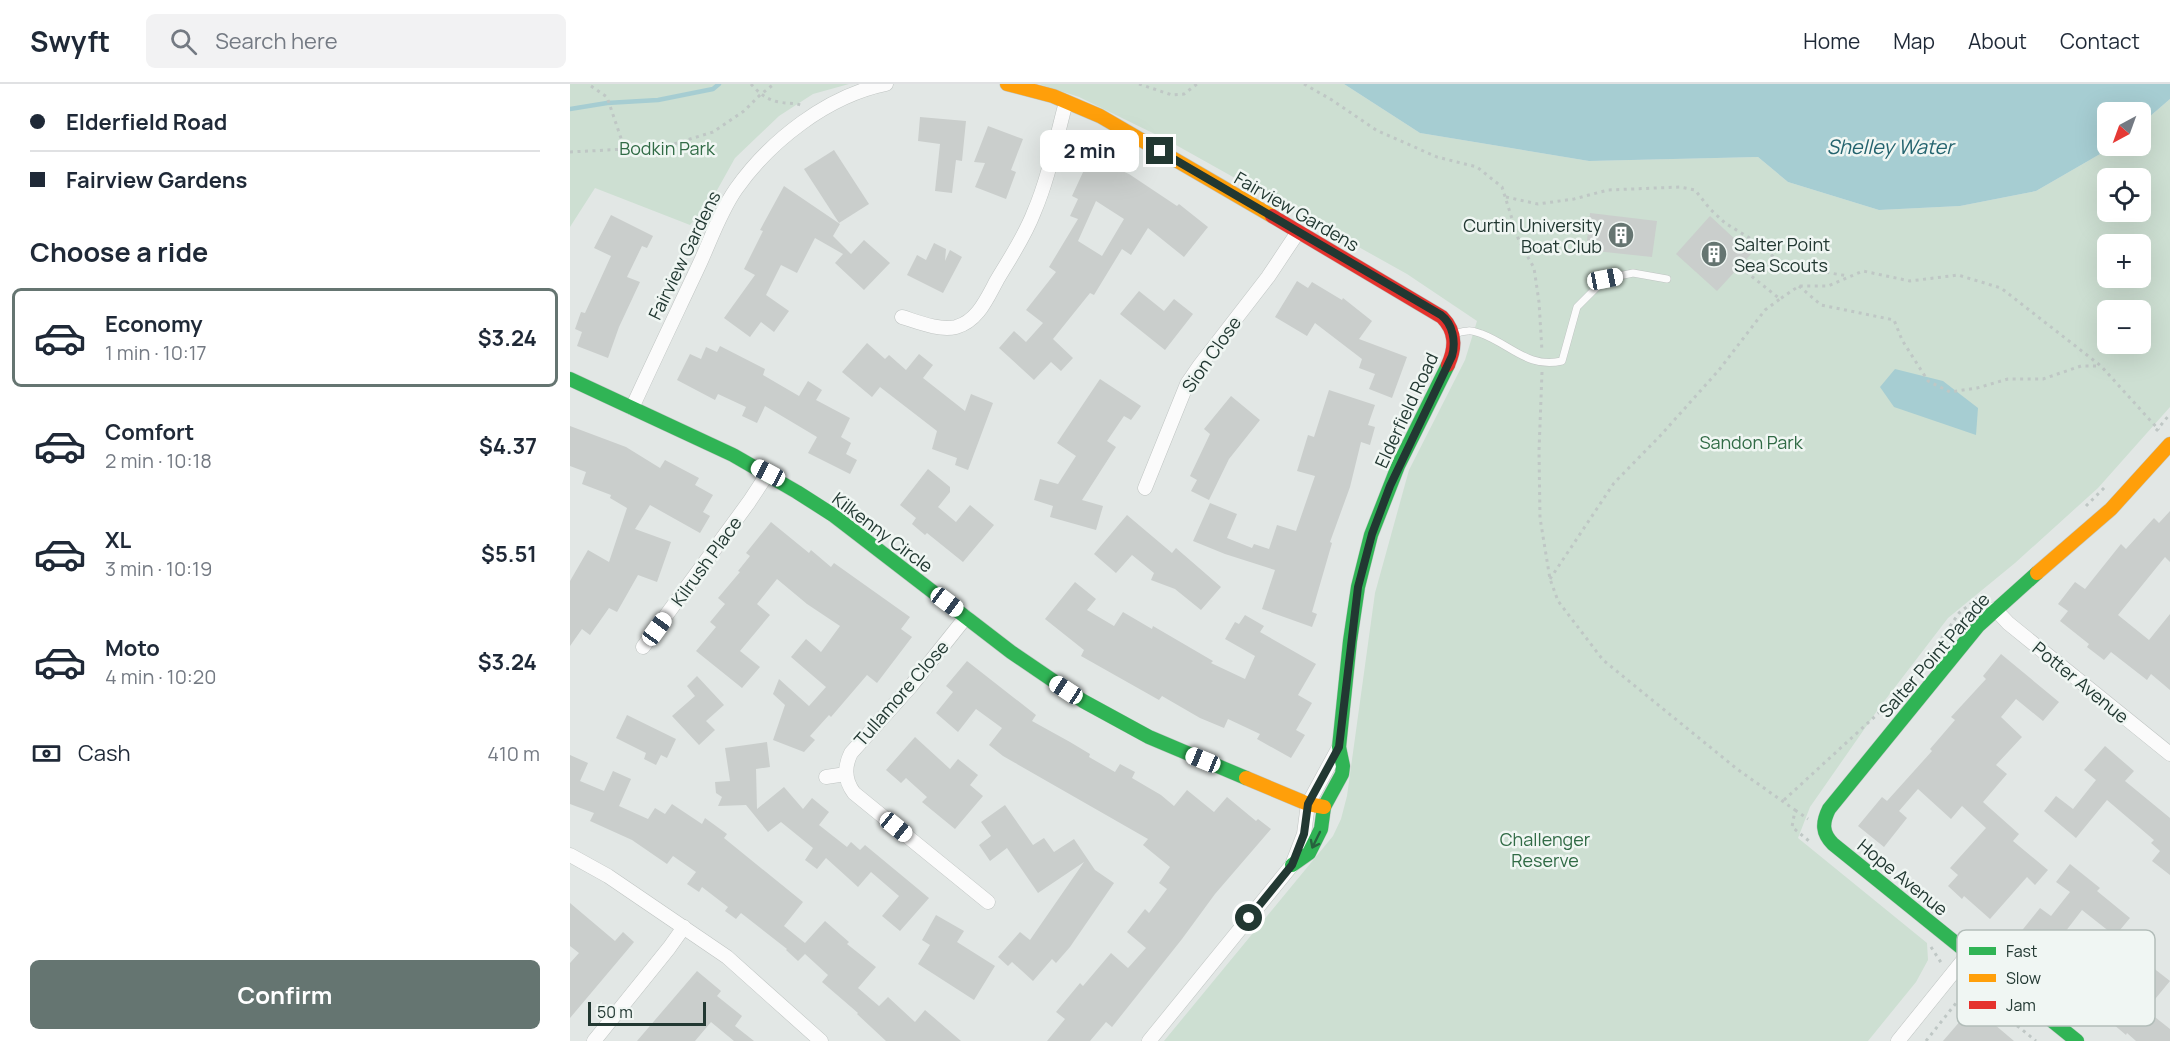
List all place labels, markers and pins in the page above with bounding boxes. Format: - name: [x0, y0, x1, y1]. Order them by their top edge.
- place label: Curtin University Boat Club: [1463, 213, 1602, 258]
- building icon: Curtin University Boat Club: [1606, 220, 1636, 250]
- place label: Salter Point Sea Scouts: [1734, 232, 1830, 277]
- building icon: Salter Point Sea Scouts: [1699, 239, 1729, 269]

